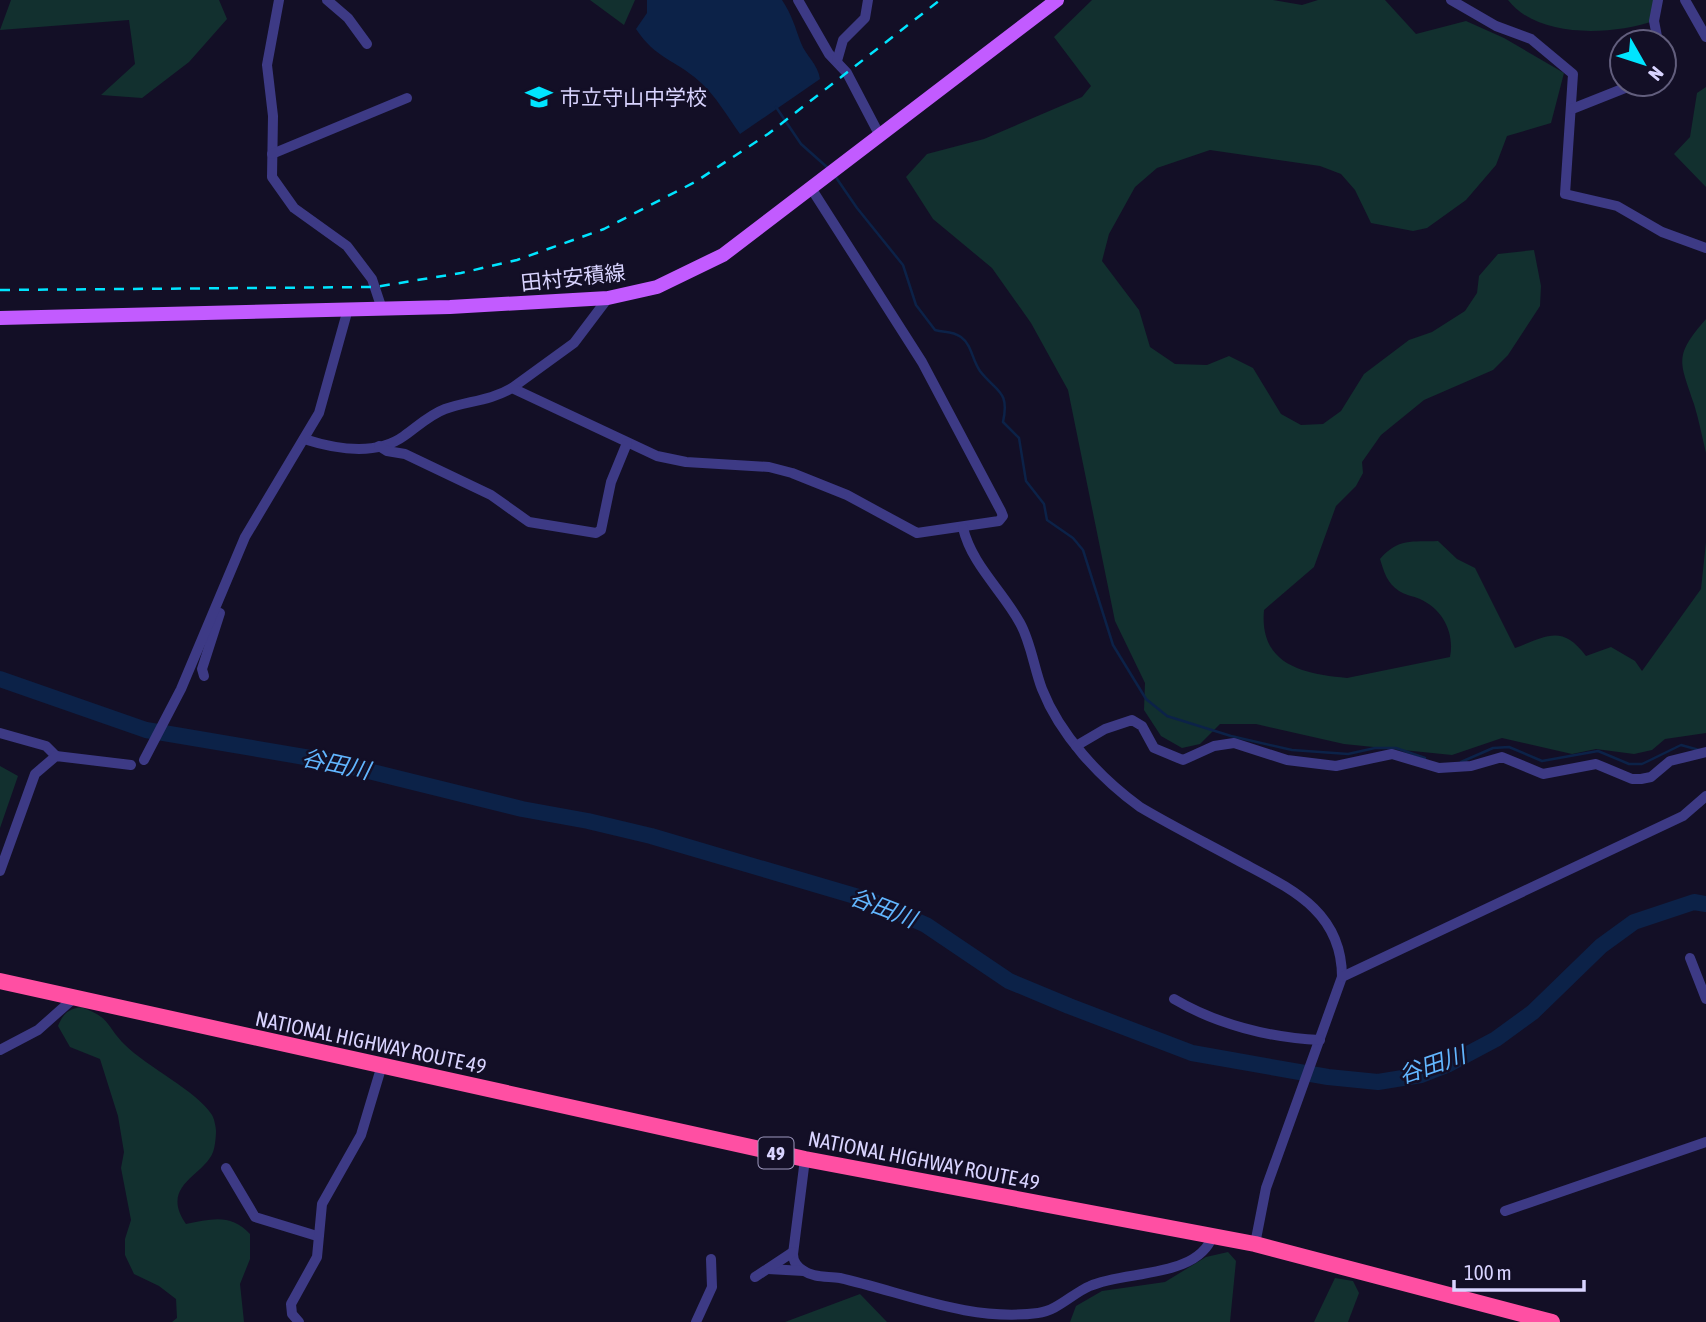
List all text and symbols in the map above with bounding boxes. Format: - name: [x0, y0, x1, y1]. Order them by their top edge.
- north arrow: [1608, 28, 1678, 98]
- text: N: [1644, 62, 1668, 85]
- school or university icon: 市立守山中学校: [524, 82, 554, 112]
- place label: 市立守山中学校: [560, 85, 707, 109]
- street label: 田村安積線: [520, 260, 626, 294]
- water label: 谷田川: [300, 744, 375, 785]
- water label: 谷田川: [846, 883, 923, 934]
- street label: NATIONAL HIGHWAY ROUTE 49: [253, 1006, 489, 1078]
- water label: 谷田川: [1395, 1040, 1472, 1089]
- street label: NATIONAL HIGHWAY ROUTE 49: [806, 1126, 1042, 1194]
- road number: 49: [758, 1138, 794, 1168]
- scale bar: [1454, 1248, 1584, 1292]
- text: 100 m: [1464, 1260, 1512, 1284]

